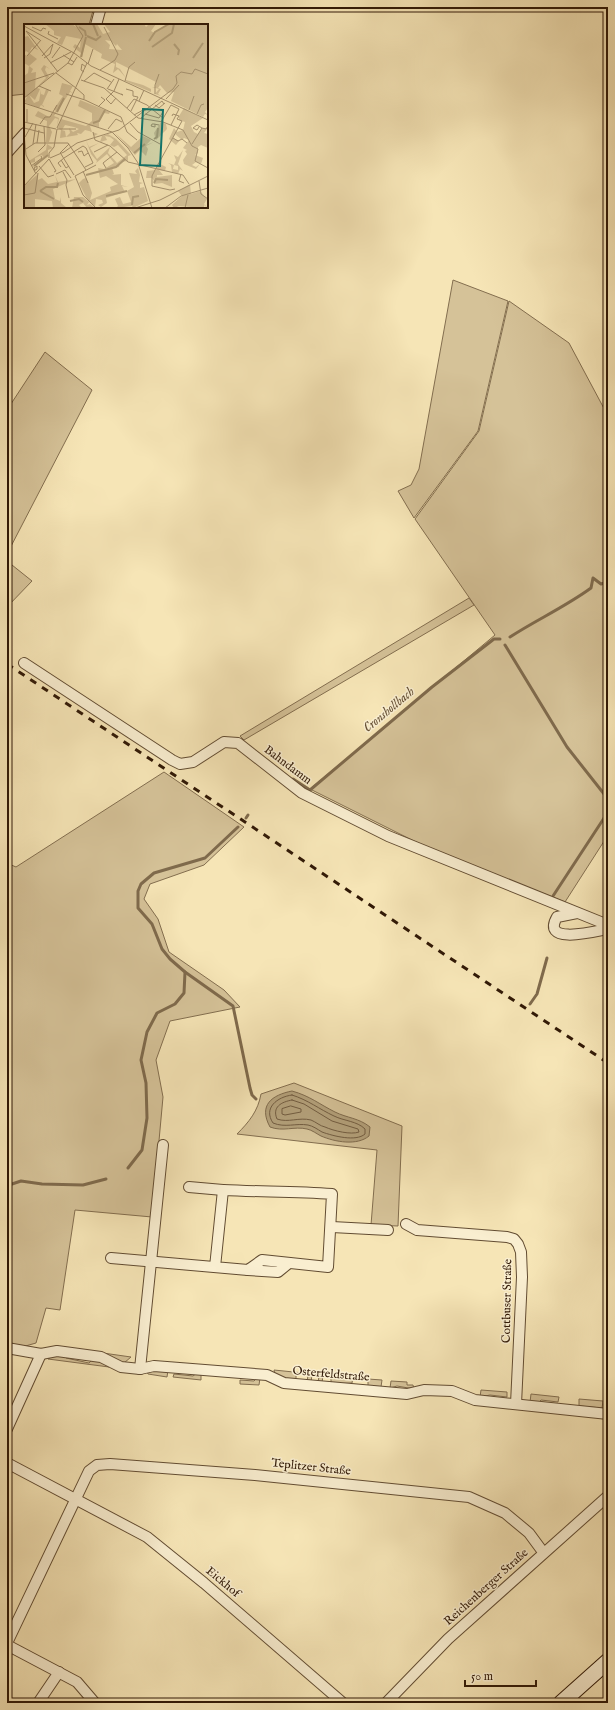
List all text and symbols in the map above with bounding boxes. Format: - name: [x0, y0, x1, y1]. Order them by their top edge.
- inset map: [24, 24, 208, 208]
- water label: Cronshollbach: [360, 683, 418, 736]
- street label: Bahndamm: [261, 742, 315, 788]
- street label: Cottbuser Straße: [499, 1258, 515, 1343]
- street label: Osterfeldstraße: [292, 1363, 371, 1385]
- street label: Teplitzer Straße: [270, 1455, 352, 1480]
- street label: Reichenberger Straße: [441, 1545, 532, 1629]
- street label: Eickhof: [203, 1563, 245, 1602]
- scale bar: [465, 1662, 536, 1688]
- text: 50 m: [471, 1669, 493, 1684]

